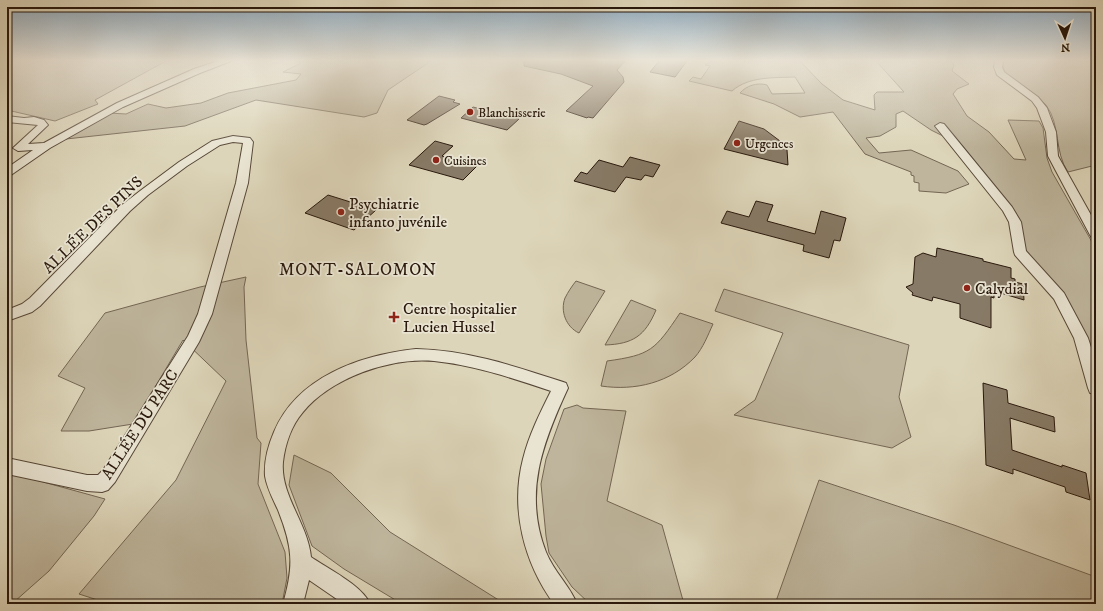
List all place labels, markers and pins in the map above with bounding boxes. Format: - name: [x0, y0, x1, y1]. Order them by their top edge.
- place label: Blanchisserie: [478, 105, 546, 121]
- marker: Blanchisserie: [465, 107, 475, 117]
- place label: Urgences: [745, 136, 793, 152]
- marker: Urgences: [732, 138, 742, 148]
- place label: Cuisines: [444, 153, 486, 169]
- marker: Cuisines: [431, 155, 441, 165]
- place label: Psychiatrie infanto juvénile: [349, 194, 447, 232]
- marker: Psychiatrie infanto juvénile: [336, 207, 346, 217]
- place label: Calydial: [975, 279, 1028, 299]
- marker: Calydial: [962, 283, 972, 293]
- place label: Centre hospitalier Lucien Hussel: [403, 299, 517, 337]
- marker: Centre hospitalier Lucien Hussel: [388, 311, 400, 323]

